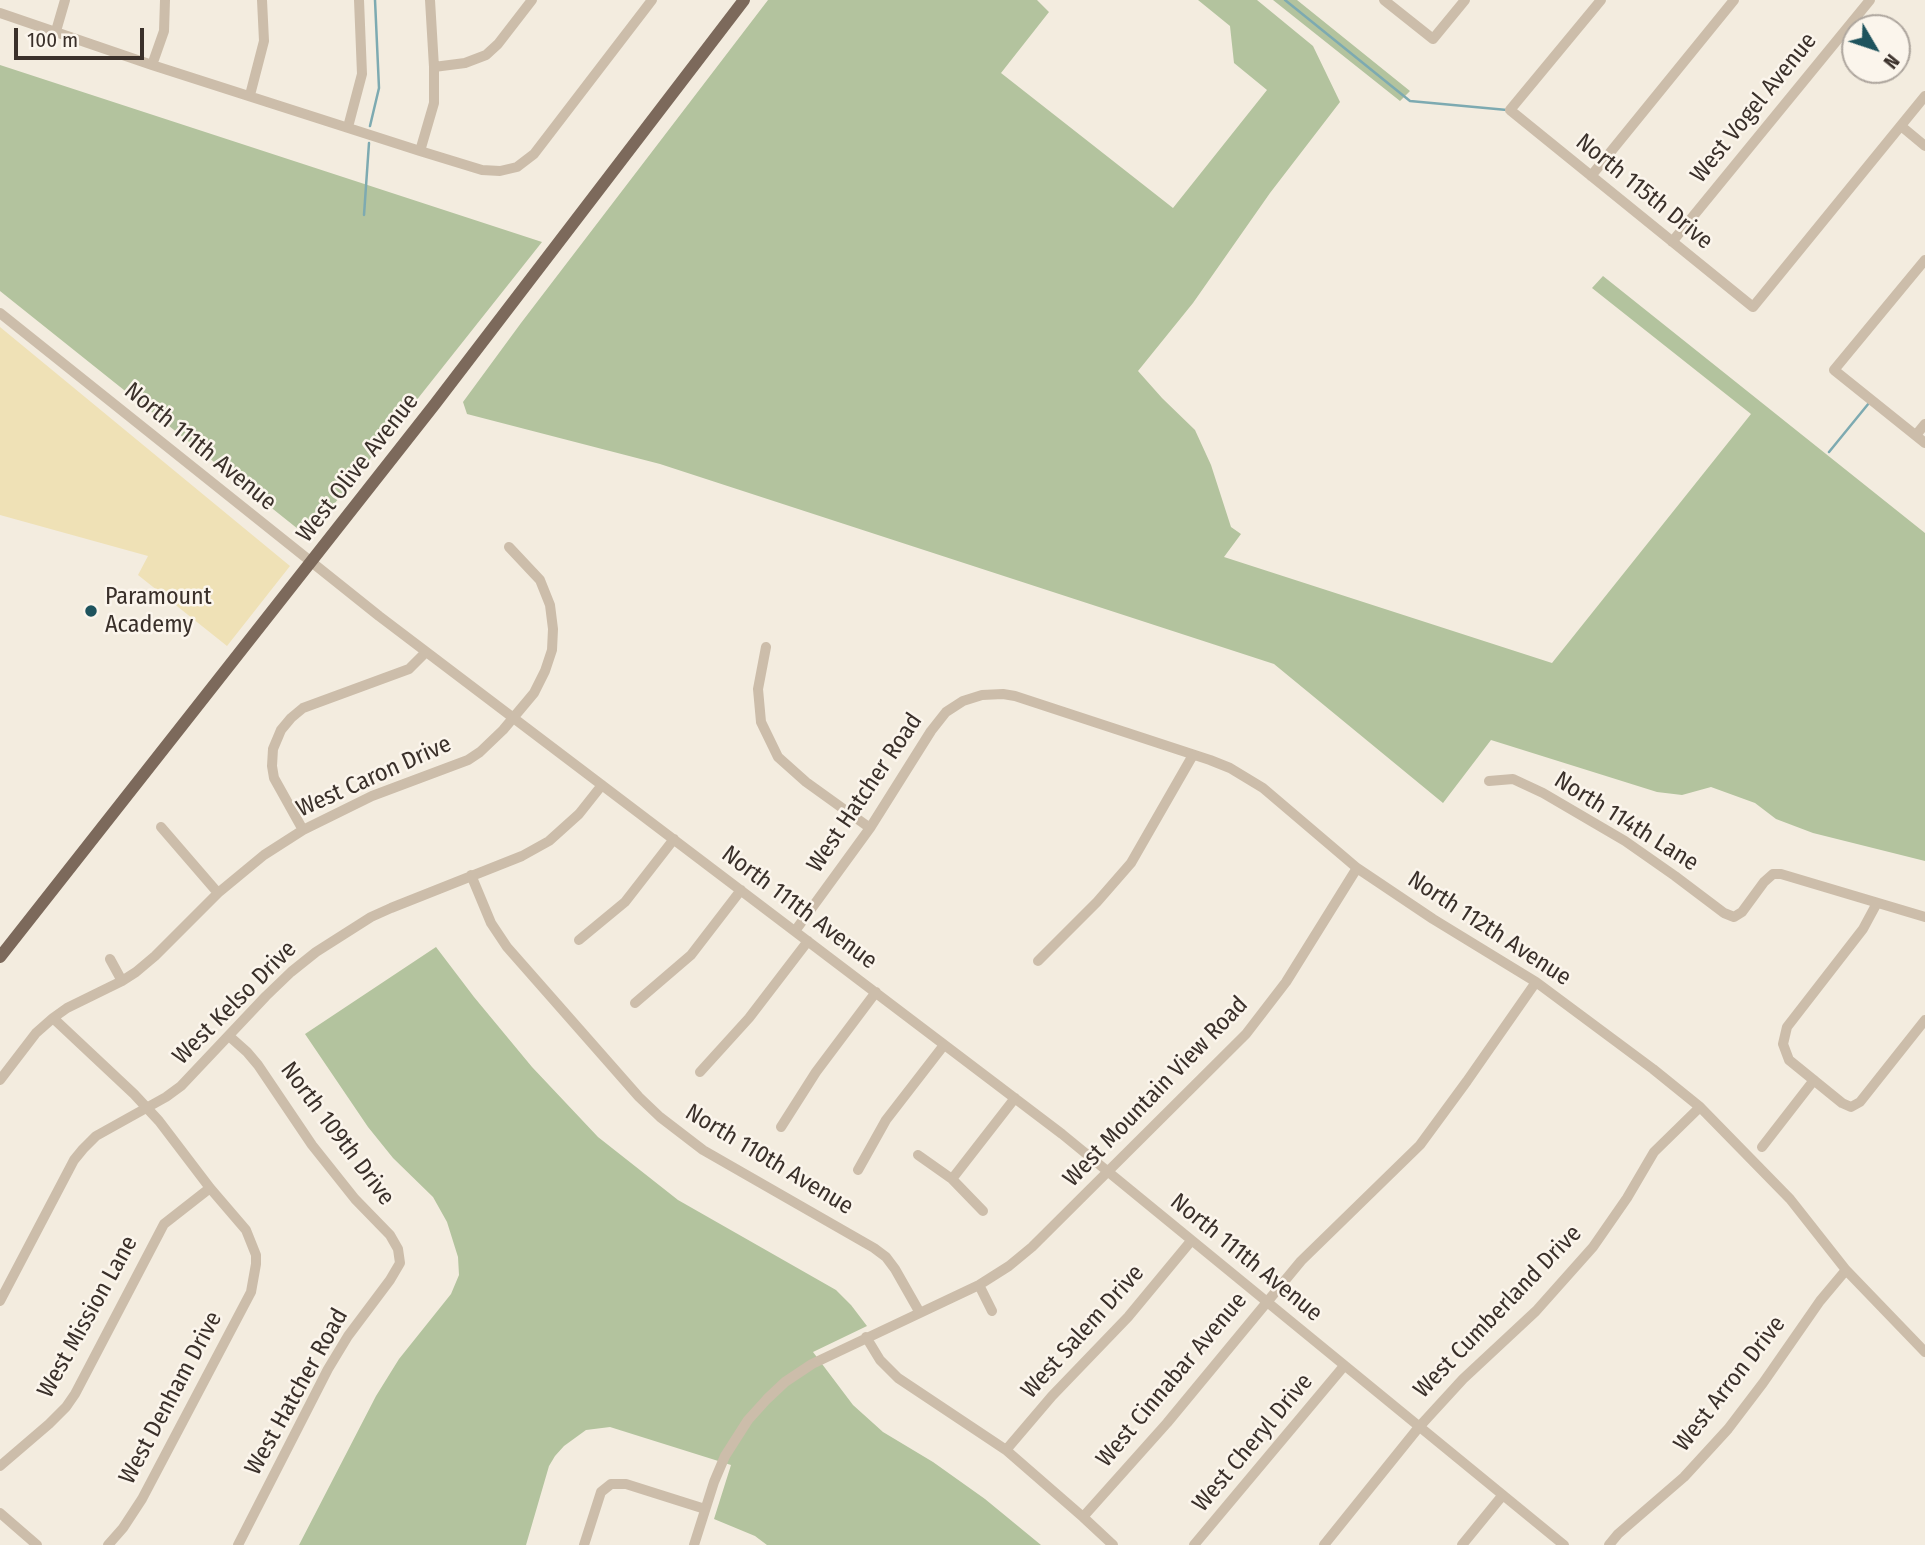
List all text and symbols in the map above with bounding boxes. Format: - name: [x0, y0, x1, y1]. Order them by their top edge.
- scale bar: [18, 14, 147, 58]
- north arrow: [1841, 14, 1911, 84]
- text: 100 m: [27, 27, 78, 53]
- street label: West Vogel Avenue: [1685, 27, 1823, 189]
- text: N: [1879, 50, 1904, 73]
- street label: North 115th Drive: [1570, 128, 1718, 256]
- street label: North 111th Avenue: [118, 377, 282, 517]
- street label: West Olive Avenue: [291, 388, 425, 548]
- place label: Paramount Academy: [105, 583, 212, 639]
- marker: Paramount Academy: [83, 603, 99, 619]
- street label: West Hatcher Road: [801, 708, 929, 878]
- street label: West Caron Drive: [292, 730, 456, 824]
- street label: North 114th Lane: [1549, 766, 1703, 878]
- street label: North 111th Avenue: [716, 840, 882, 976]
- street label: North 112th Avenue: [1402, 865, 1576, 993]
- street label: West Kelso Drive: [167, 935, 303, 1071]
- street label: West Mountain View Road: [1058, 991, 1254, 1193]
- street label: North 109th Drive: [274, 1057, 400, 1211]
- street label: North 110th Avenue: [680, 1099, 858, 1221]
- street label: North 111th Avenue: [1164, 1188, 1328, 1328]
- street label: West Cumberland Drive: [1408, 1220, 1588, 1404]
- street label: West Mission Lane: [32, 1231, 144, 1403]
- street label: West Salem Drive: [1016, 1259, 1150, 1405]
- street label: West Cinnabar Avenue: [1091, 1287, 1253, 1473]
- street label: West Hatcher Road: [239, 1304, 355, 1480]
- street label: West Denham Drive: [113, 1307, 229, 1489]
- street label: West Arron Drive: [1668, 1311, 1792, 1457]
- street label: West Cheryl Drive: [1187, 1368, 1319, 1518]

